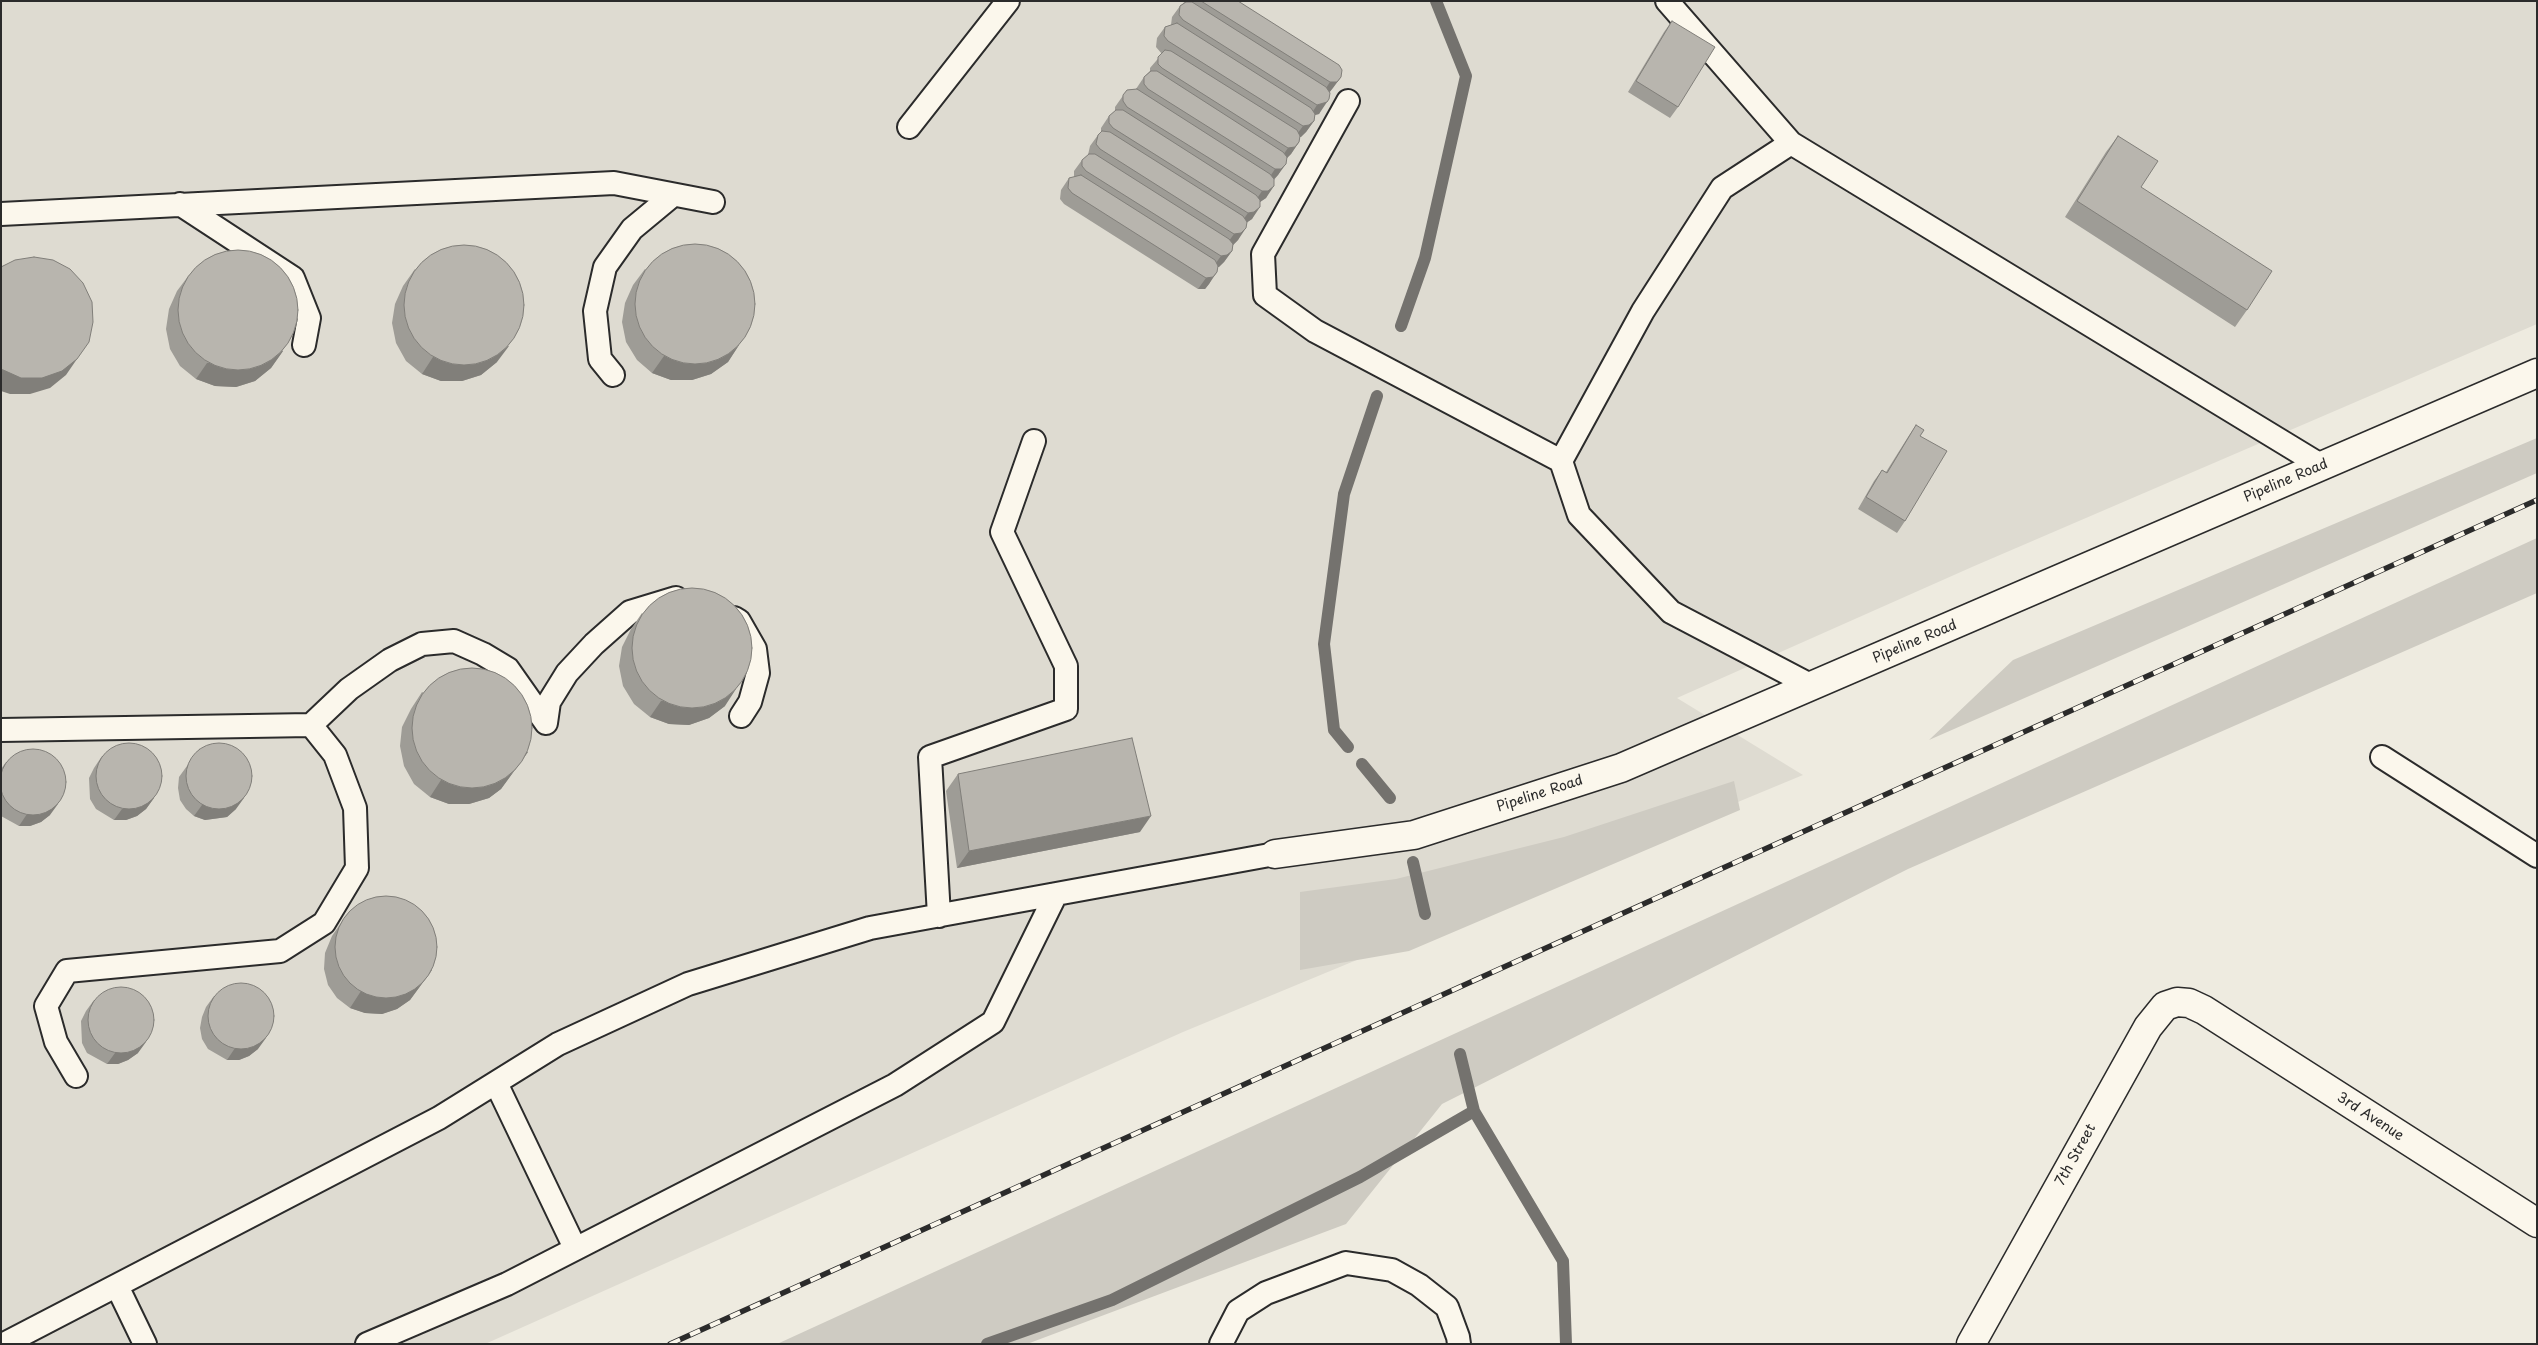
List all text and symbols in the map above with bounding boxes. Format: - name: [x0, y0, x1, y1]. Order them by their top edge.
- street label: Pipeline Road: [2241, 456, 2331, 506]
- street label: Pipeline Road: [1870, 617, 1960, 667]
- street label: Pipeline Road: [1495, 772, 1585, 816]
- street label: 3rd Avenue: [2333, 1089, 2407, 1145]
- street label: 7th Street: [2052, 1121, 2100, 1189]

